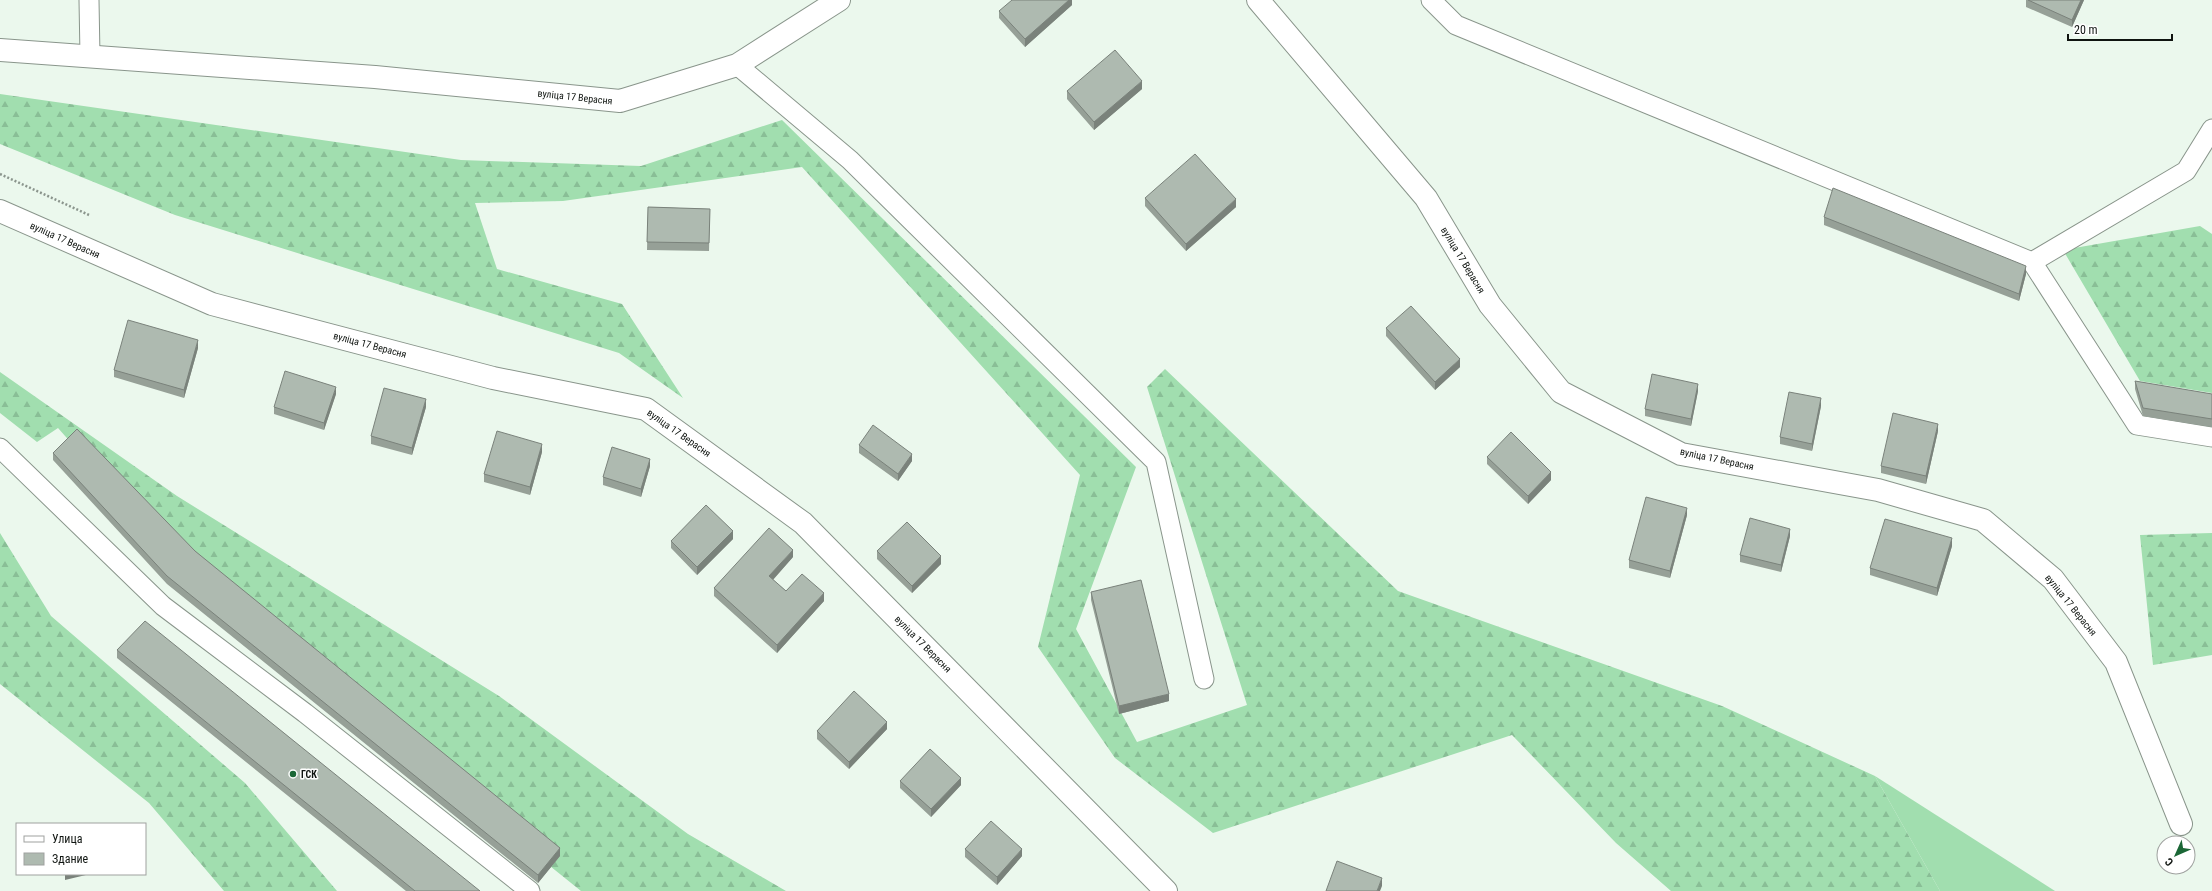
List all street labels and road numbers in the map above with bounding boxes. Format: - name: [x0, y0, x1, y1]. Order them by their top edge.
- street label: вуліца 17 Верасня: [537, 88, 613, 106]
- street label: вуліца 17 Верасня: [28, 220, 102, 260]
- street label: вуліца 17 Верасня: [1439, 225, 1487, 295]
- street label: вуліца 17 Верасня: [332, 330, 408, 360]
- street label: вуліца 17 Верасня: [645, 407, 713, 459]
- street label: вуліца 17 Верасня: [1679, 446, 1755, 472]
- street label: вуліца 17 Верасня: [2043, 572, 2099, 638]
- street label: вуліца 17 Верасня: [893, 614, 954, 675]

